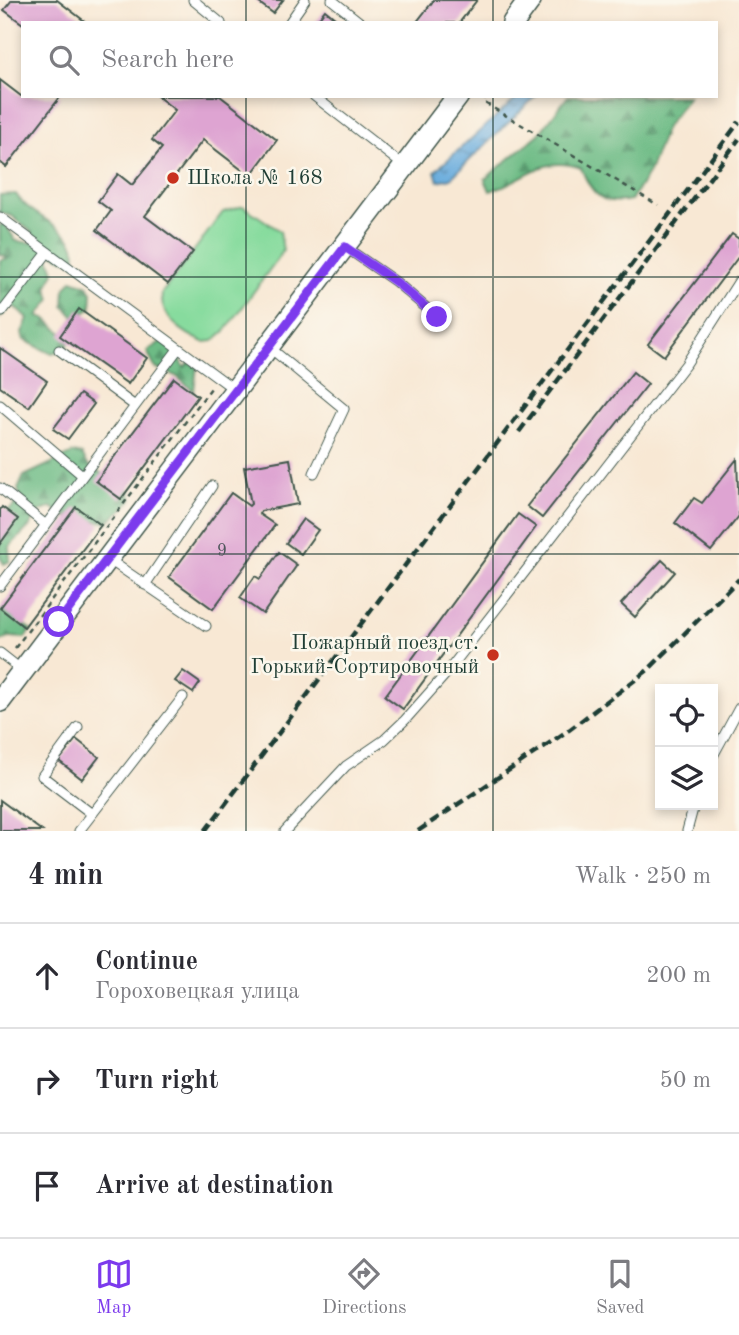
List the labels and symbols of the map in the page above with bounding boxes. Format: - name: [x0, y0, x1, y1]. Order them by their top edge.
- place label: Школа № 168: [187, 168, 323, 189]
- marker: Школа № 168: [165, 170, 181, 186]
- route end: [421, 301, 452, 332]
- house number: 9: [217, 542, 227, 560]
- route start: [43, 606, 74, 637]
- place label: Пожарный поезд ст. Горький-Сортировочный: [250, 633, 479, 678]
- marker: Пожарный поезд ст. Горький-Сортировочный: [485, 647, 501, 663]

